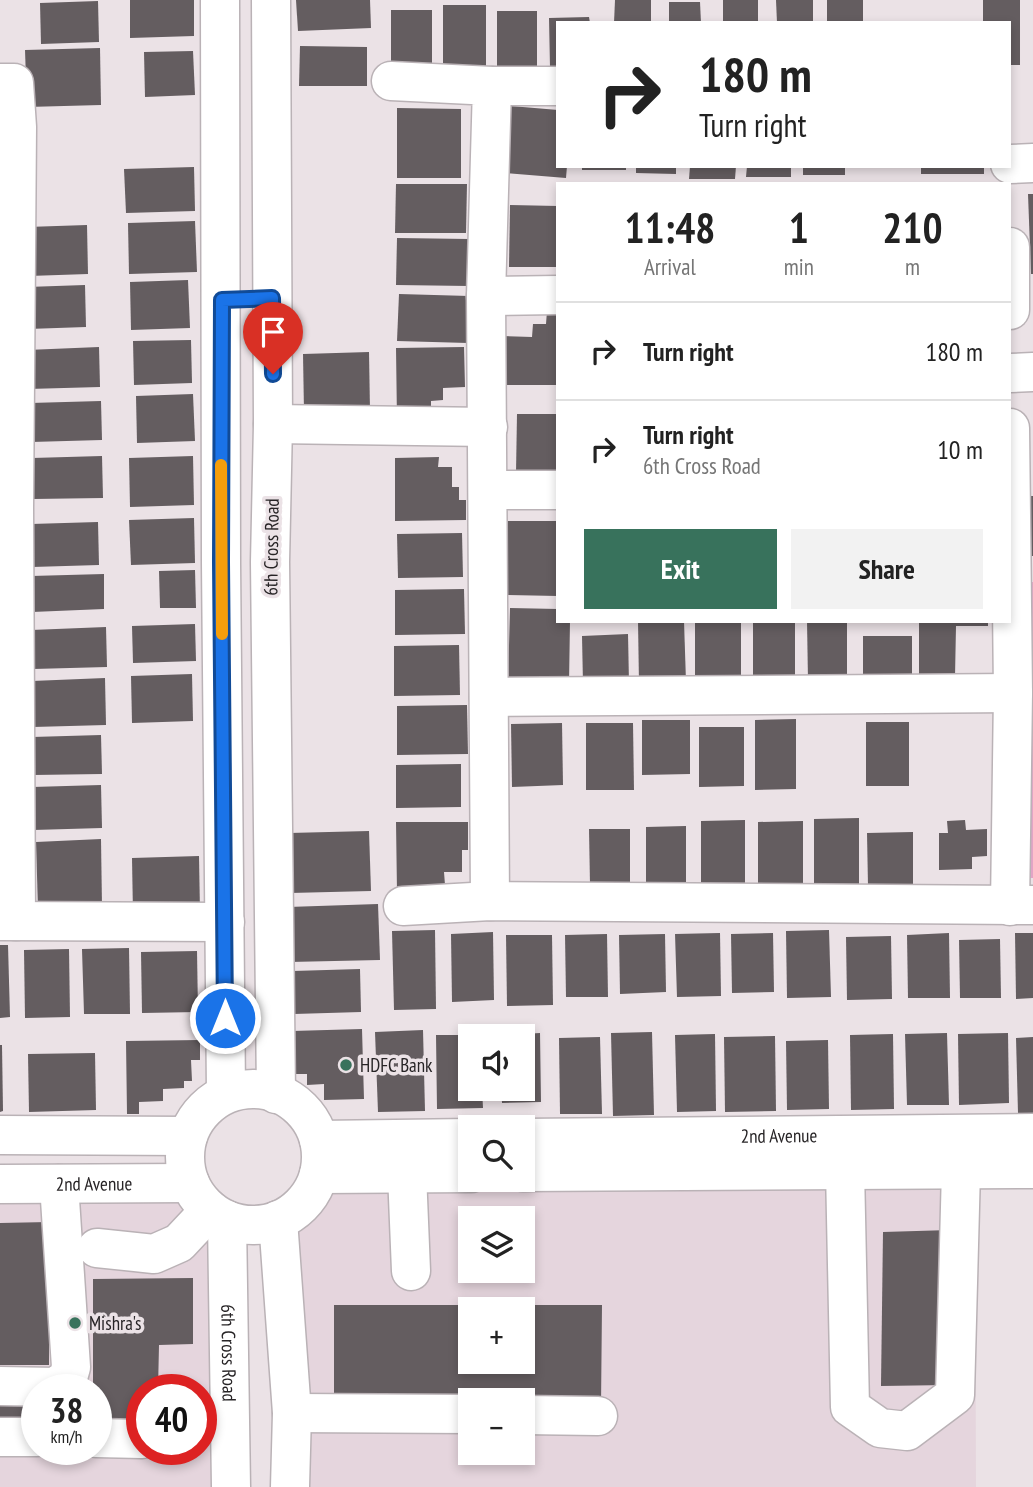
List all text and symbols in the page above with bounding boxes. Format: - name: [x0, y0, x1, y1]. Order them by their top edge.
- text: 180 m: [699, 42, 812, 106]
- icon: right: [584, 49, 675, 140]
- text: Turn right: [699, 104, 807, 146]
- text: 11:48: [624, 200, 715, 255]
- text: 1: [789, 200, 809, 255]
- text: 210: [882, 200, 943, 255]
- text: Arrival: [644, 252, 696, 281]
- text: min: [784, 252, 814, 281]
- text: m: [905, 252, 920, 281]
- pin: [243, 302, 303, 374]
- icon: arrive: [254, 313, 292, 351]
- icon: right: [584, 332, 622, 370]
- text: Turn right: [643, 335, 734, 368]
- text: 180 m: [925, 335, 983, 368]
- text: Turn right: [643, 418, 734, 451]
- icon: right: [584, 430, 622, 468]
- text: 10 m: [937, 433, 983, 466]
- text: 6th Cross Road: [643, 451, 761, 480]
- street label: 6th Cross Road: [258, 498, 284, 596]
- button: Exit: [584, 529, 777, 609]
- button: Share: [791, 529, 983, 609]
- position arrow: [188, 981, 262, 1055]
- map controls: [458, 1024, 535, 1465]
- button: sound: [458, 1024, 535, 1101]
- place label: HDFC Bank: [360, 1053, 433, 1077]
- marker: HDFC Bank: [338, 1057, 354, 1073]
- button: search: [458, 1115, 535, 1192]
- street label: 2nd Avenue: [740, 1123, 818, 1148]
- street label: 2nd Avenue: [56, 1171, 133, 1196]
- button: layers: [458, 1206, 535, 1283]
- button: +: [458, 1297, 535, 1374]
- street label: 6th Cross Road: [216, 1304, 242, 1402]
- place label: Mishra's: [89, 1311, 141, 1335]
- marker: Mishra's: [67, 1315, 83, 1331]
- speed limit sign: 40: [126, 1374, 217, 1465]
- text: 38: [50, 1387, 83, 1433]
- button: −: [458, 1388, 535, 1465]
- text: km/h: [51, 1425, 82, 1448]

